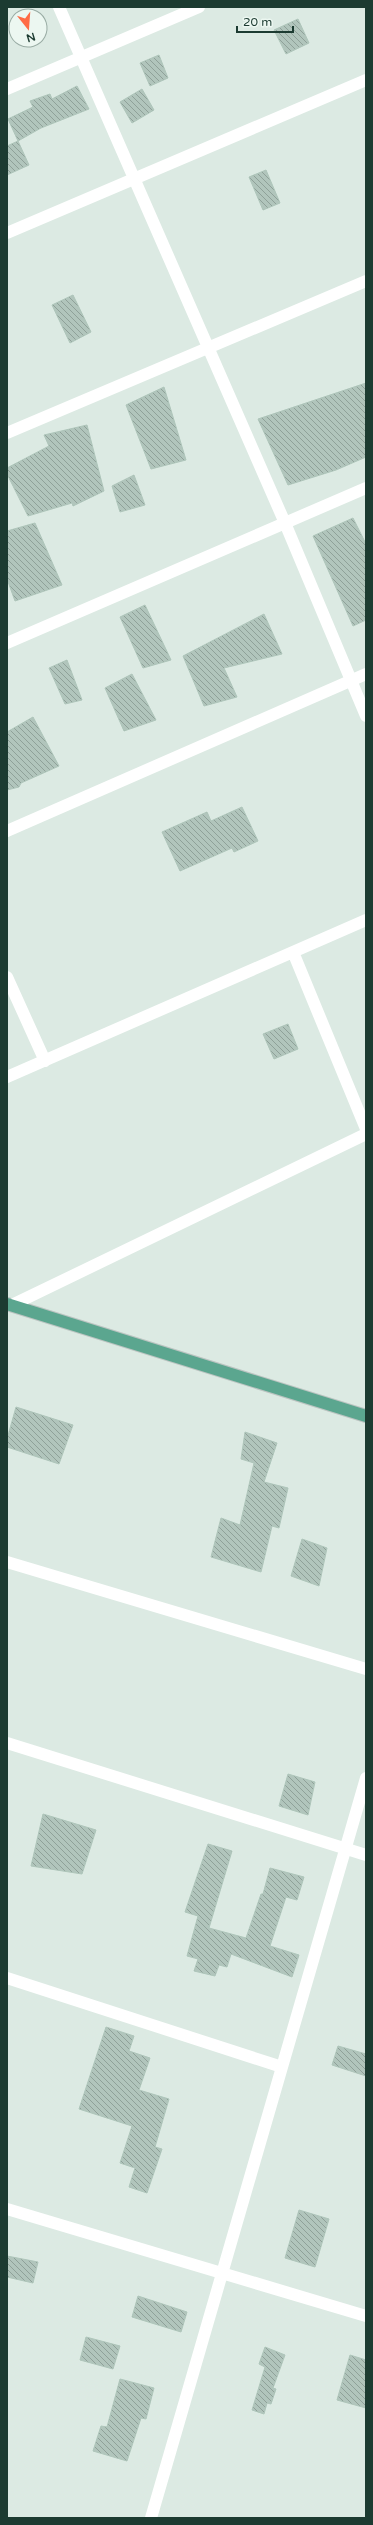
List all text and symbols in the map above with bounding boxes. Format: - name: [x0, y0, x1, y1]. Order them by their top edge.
- north arrow: [8, 8, 48, 48]
- scale bar: [237, 8, 293, 34]
- text: 20 m: [243, 15, 272, 29]
- text: N: [25, 30, 37, 45]

